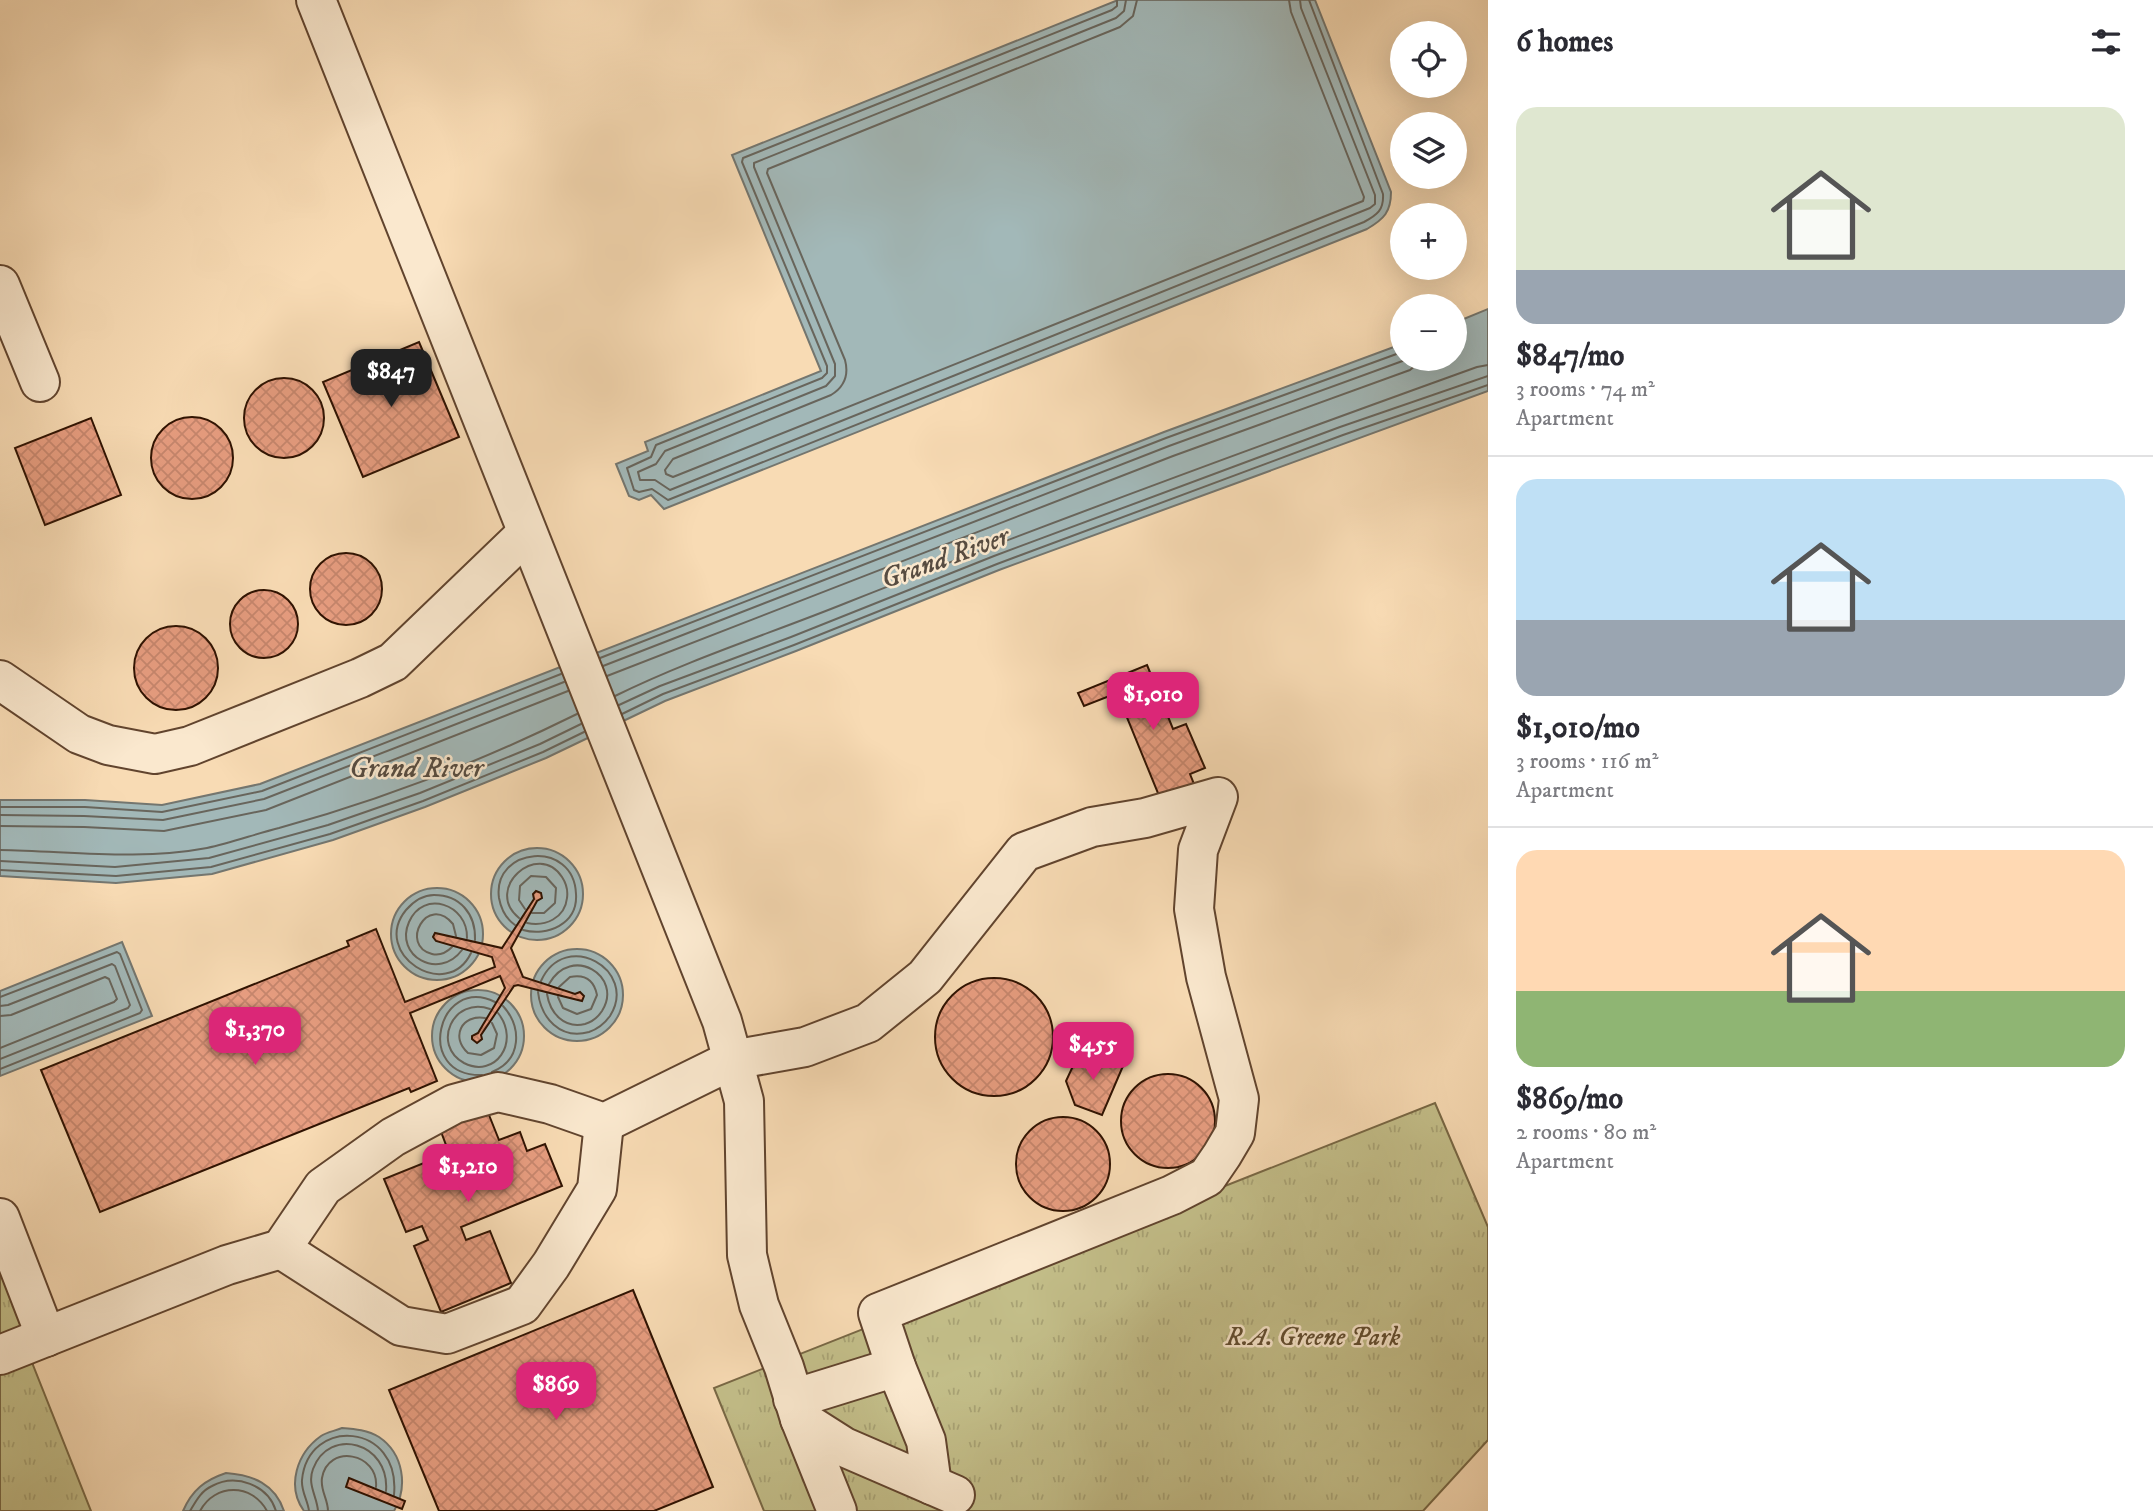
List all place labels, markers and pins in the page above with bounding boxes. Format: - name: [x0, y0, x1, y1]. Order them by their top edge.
- pin: $847: [350, 350, 432, 409]
- pin: $1,010: [1096, 672, 1210, 732]
- pin: $1,370: [198, 1007, 312, 1067]
- pin: $455: [1052, 1023, 1134, 1082]
- pin: $1,210: [411, 1144, 525, 1204]
- pin: $869: [515, 1362, 597, 1422]

